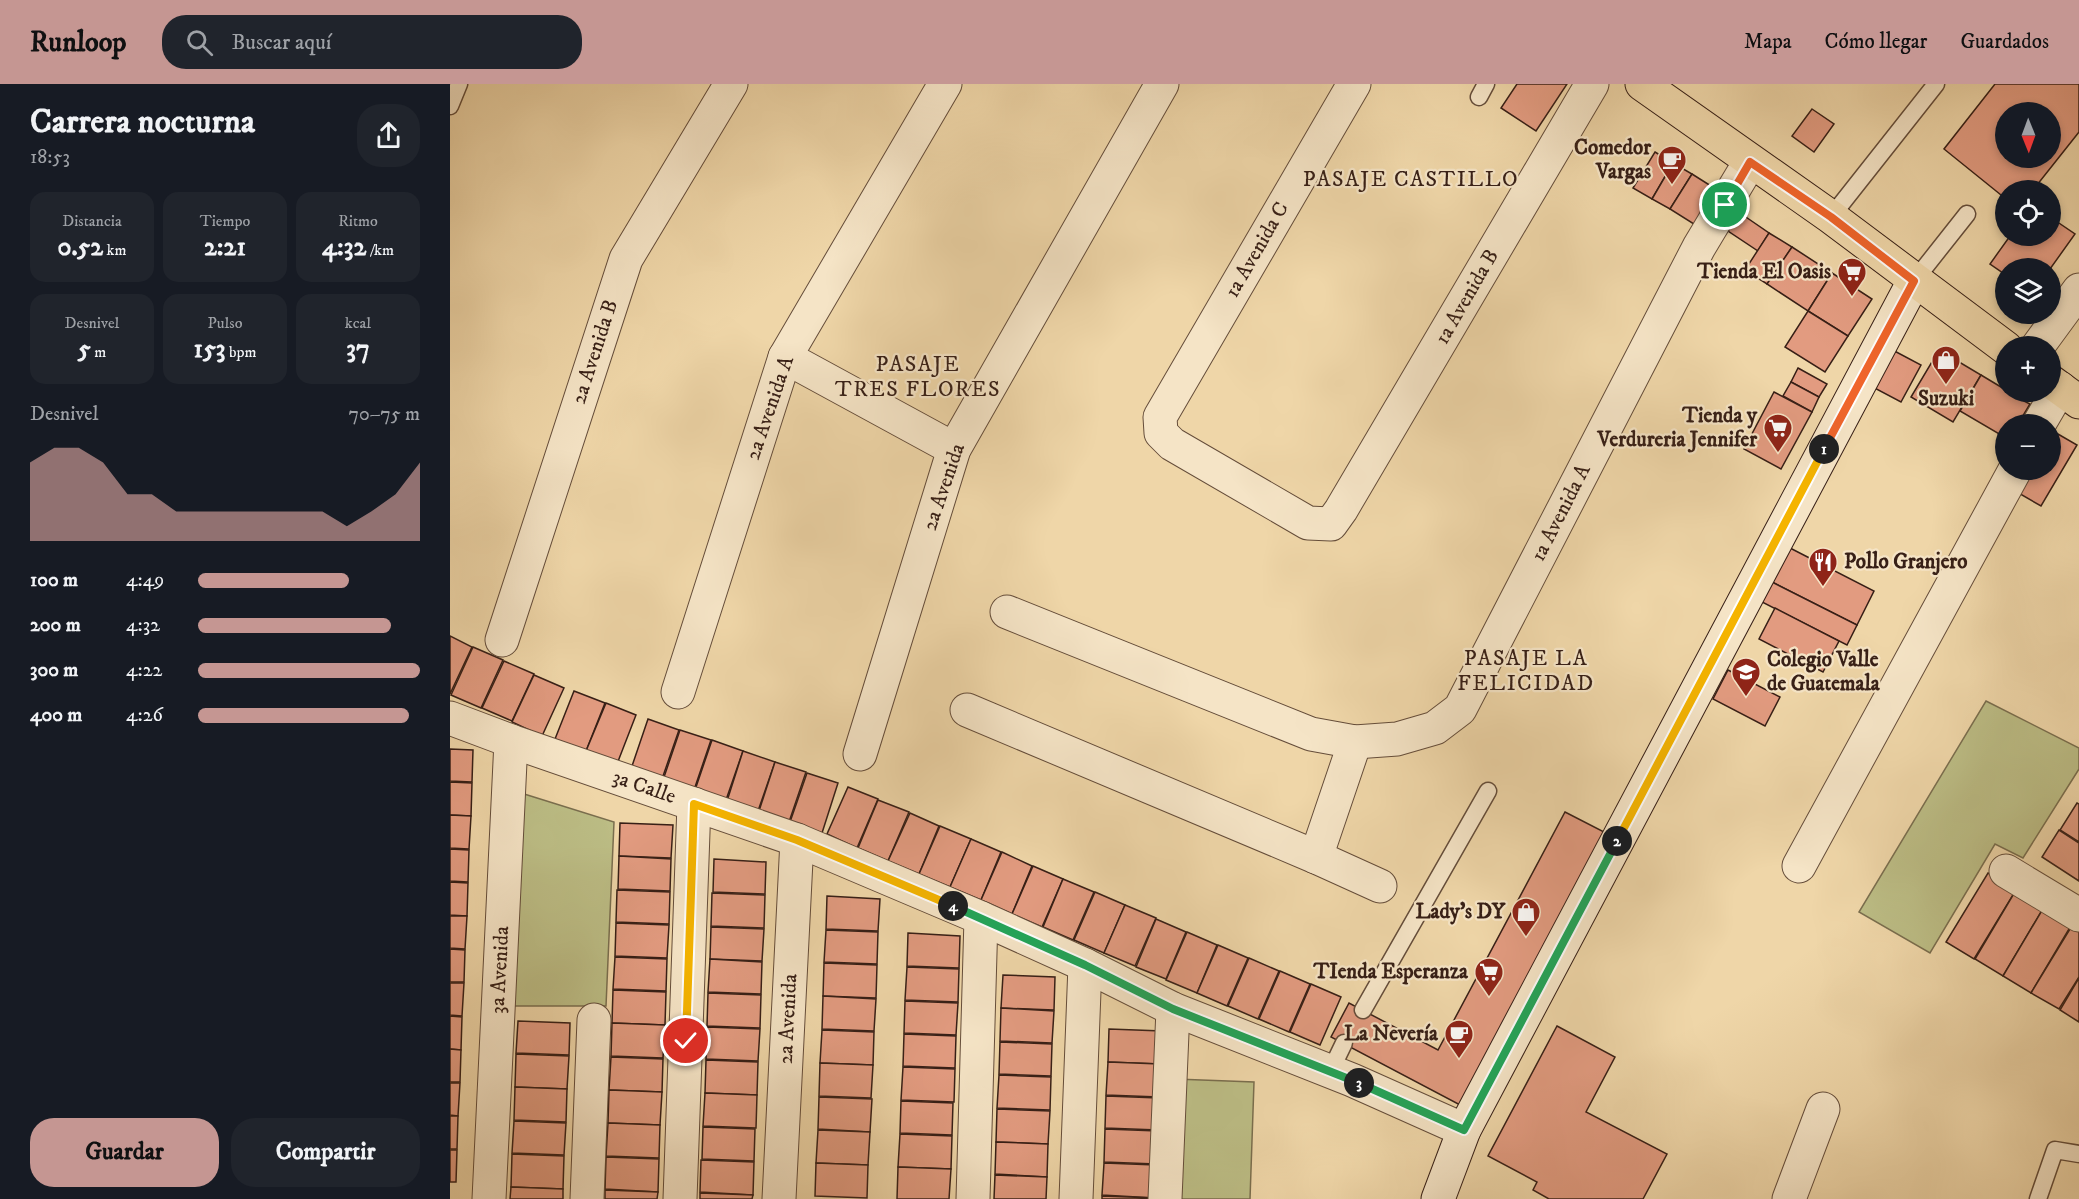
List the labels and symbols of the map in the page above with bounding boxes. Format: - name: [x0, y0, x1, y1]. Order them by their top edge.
- north arrow: [1995, 102, 2061, 168]
- place label: Comedor Vargas: [1574, 135, 1652, 185]
- cafe icon: Comedor Vargas: [1656, 144, 1688, 186]
- district label: PASAJE CASTILLO: [1303, 166, 1519, 193]
- pin: [1699, 179, 1750, 230]
- street label: 1a Avenida C: [1219, 197, 1295, 303]
- street label: 1a Avenida B: [1429, 245, 1505, 349]
- supermarket icon: Tienda El Oasis: [1836, 256, 1868, 298]
- place label: Tienda El Oasis: [1696, 259, 1831, 285]
- street label: 2a Avenida B: [566, 297, 624, 407]
- shop icon: Suzuki: [1930, 344, 1962, 386]
- district label: PASAJE TRES FLORES: [835, 351, 1001, 403]
- street label: 2a Avenida A: [740, 352, 800, 463]
- place label: Suzuki: [1918, 386, 1975, 412]
- place label: Tienda y Verdureria Jennifer: [1596, 403, 1758, 453]
- supermarket icon: Tienda y Verdureria Jennifer: [1762, 412, 1794, 454]
- pin: 1: [1809, 434, 1839, 464]
- street label: 2a Avenida: [917, 440, 971, 534]
- street label: 1a Avenida A: [1525, 459, 1597, 566]
- restaurant icon: Pollo Granjero: [1807, 546, 1839, 588]
- place label: Pollo Granjero: [1844, 549, 1967, 576]
- district label: PASAJE LA FELICIDAD: [1457, 645, 1595, 697]
- place label: Colegio Valle de Guatemala: [1767, 647, 1881, 697]
- school or university icon: Colegio Valle de Guatemala: [1730, 656, 1762, 698]
- street label: 3a Calle: [609, 764, 679, 810]
- pin: 2: [1602, 826, 1632, 856]
- pin: 4: [938, 891, 968, 921]
- shop icon: Lady's DY: [1510, 896, 1542, 938]
- place label: Lady's DY: [1415, 899, 1506, 925]
- street label: 3a Avenida: [485, 925, 515, 1015]
- supermarket icon: TIenda Esperanza: [1473, 956, 1505, 998]
- place label: TIenda Esperanza: [1312, 959, 1469, 985]
- street label: 2a Avenida: [773, 973, 803, 1065]
- pin: [660, 1015, 711, 1066]
- cafe icon: La Nevería: [1443, 1018, 1475, 1060]
- place label: La Nevería: [1344, 1021, 1439, 1047]
- pin: 3: [1344, 1068, 1374, 1098]

